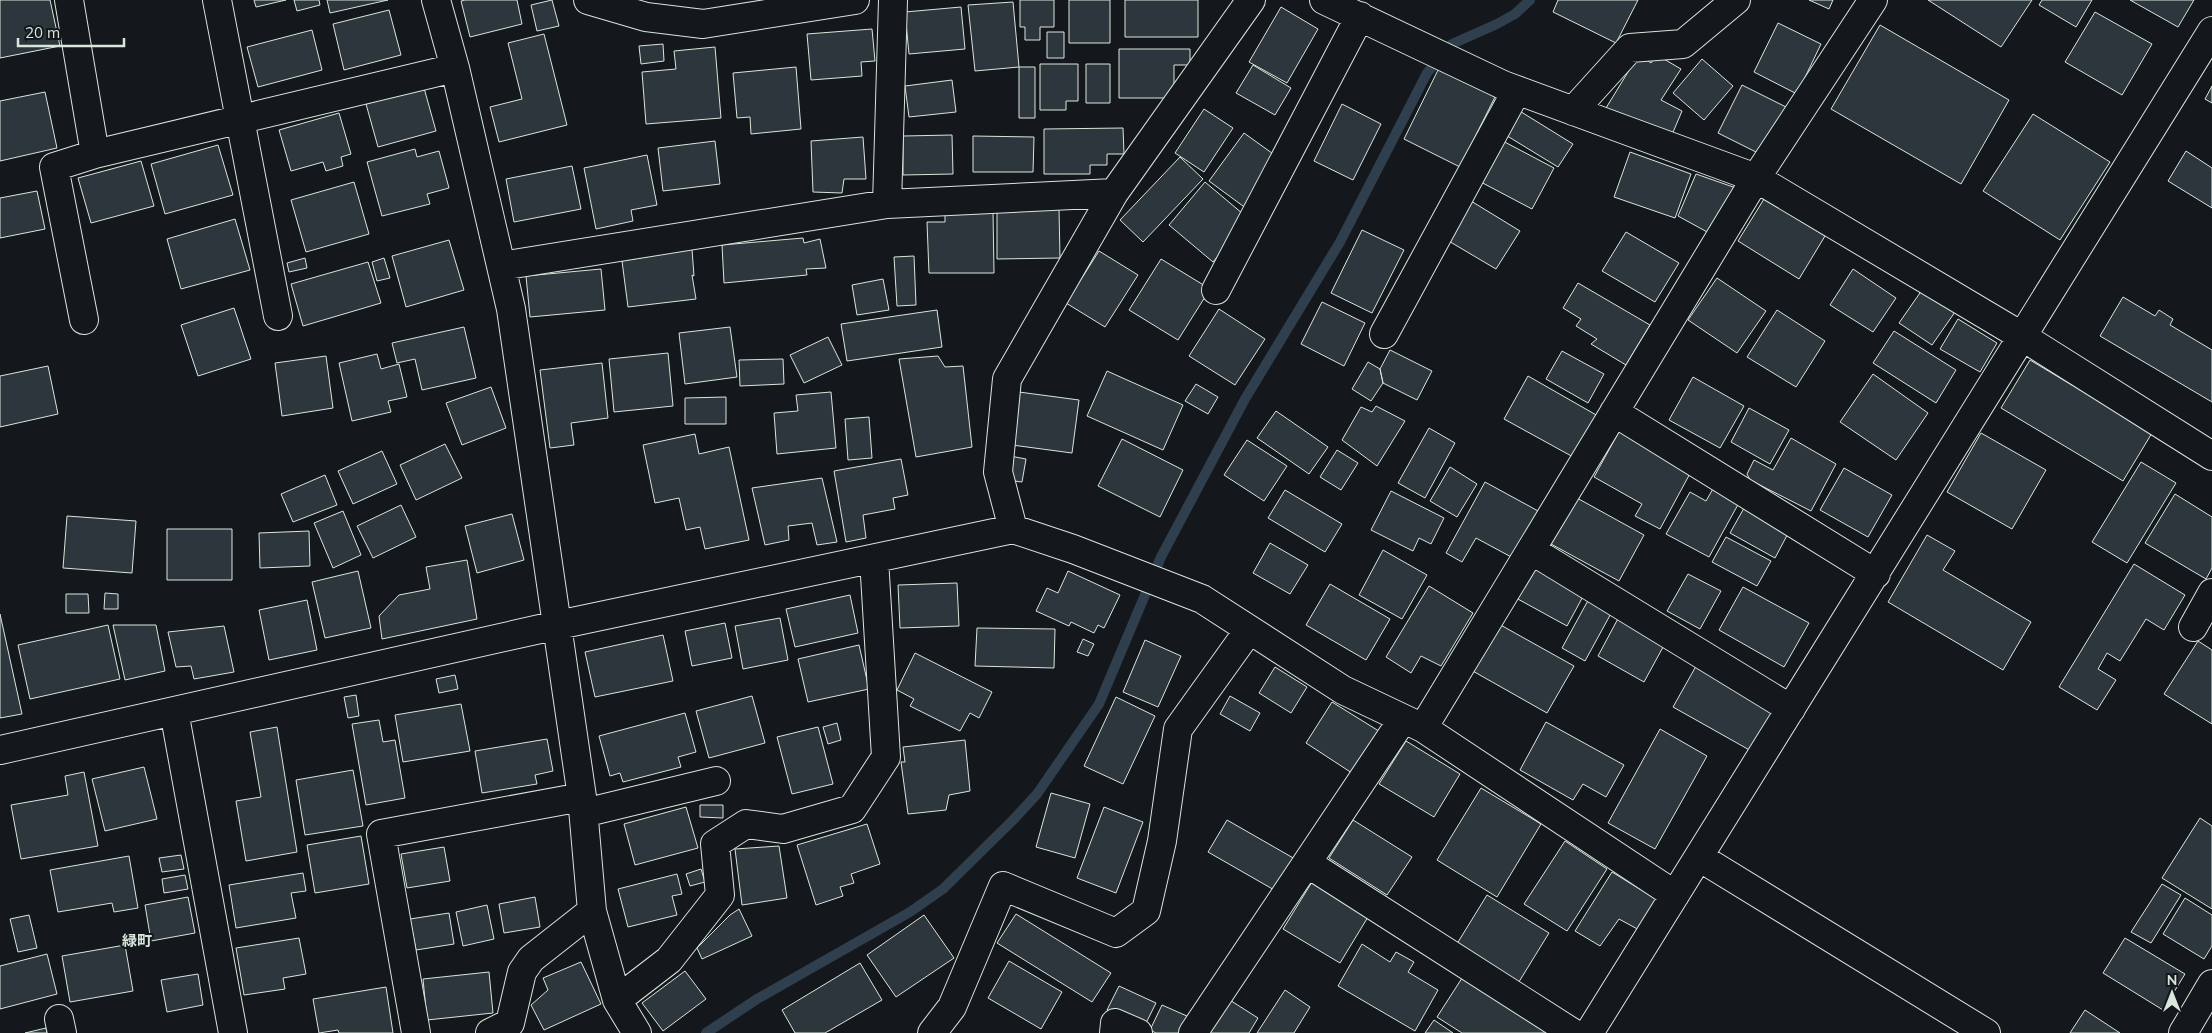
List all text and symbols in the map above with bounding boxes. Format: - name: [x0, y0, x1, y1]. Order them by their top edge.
- scale bar: [18, 15, 124, 47]
- text: 20 m: [25, 23, 60, 42]
- district label: 緑町: [122, 931, 152, 950]
- north arrow: [2147, 968, 2197, 1018]
- text: N: [2167, 971, 2177, 989]

